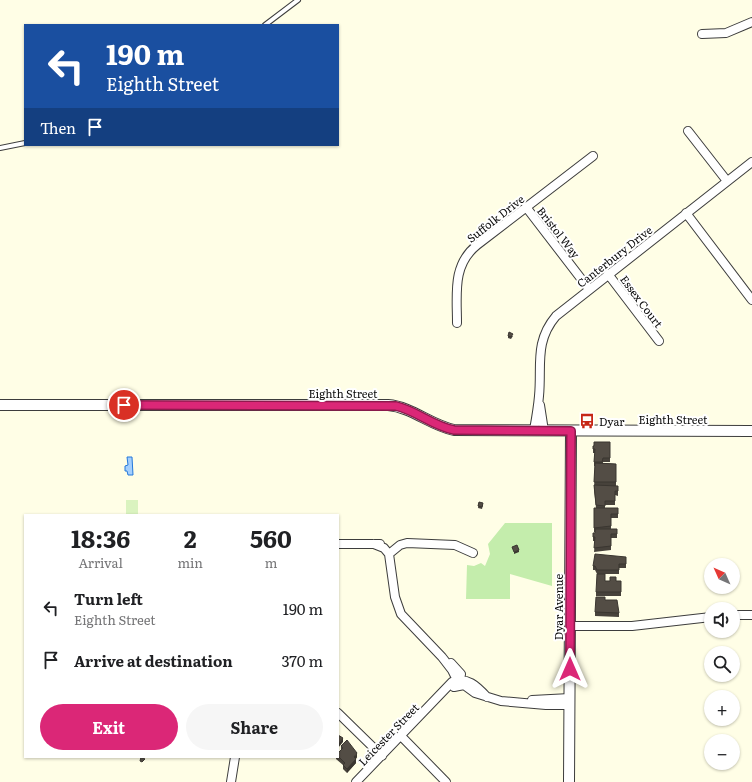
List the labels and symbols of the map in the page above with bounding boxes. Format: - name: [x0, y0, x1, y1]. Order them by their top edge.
- street label: Suffolk Drive: [463, 190, 527, 246]
- street label: Bristol Way: [534, 203, 585, 261]
- street label: Canterbury Drive: [573, 221, 655, 290]
- street label: Essex Court: [617, 272, 667, 331]
- street label: Eighth Street: [308, 385, 378, 401]
- pin: [107, 388, 141, 422]
- street label: Eighth Street: [638, 411, 708, 427]
- bus stop icon: Dyar: [578, 412, 596, 430]
- place label: Dyar: [599, 413, 625, 429]
- north arrow: [704, 558, 740, 594]
- street label: Dyar Avenue: [550, 574, 566, 640]
- position arrow: [549, 648, 591, 690]
- street label: Leicester Street: [354, 699, 422, 769]

